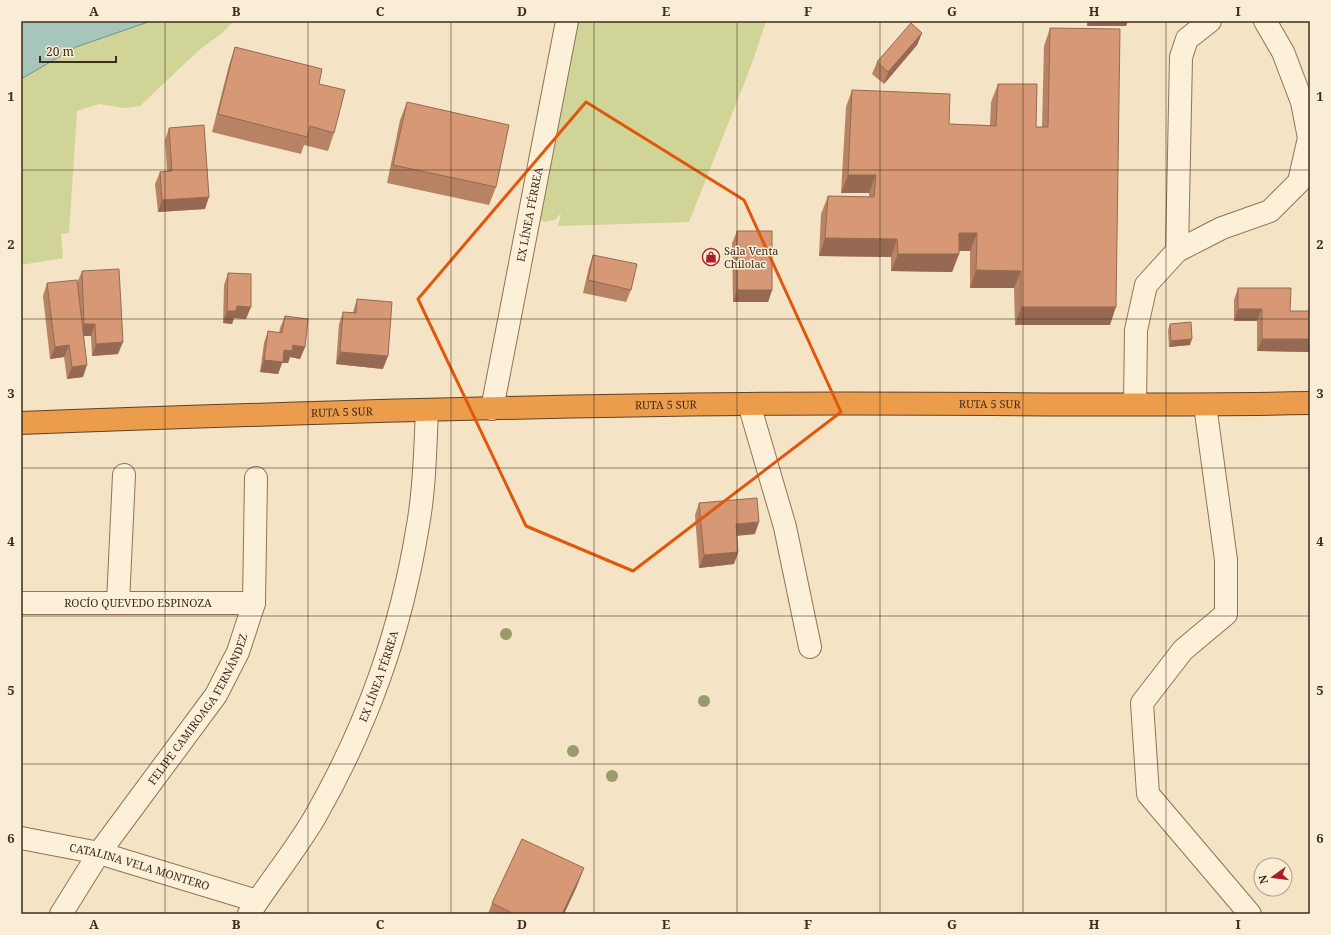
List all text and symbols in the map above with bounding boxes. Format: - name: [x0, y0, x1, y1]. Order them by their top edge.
- text: A: [89, 2, 99, 20]
- text: B: [232, 2, 241, 20]
- text: C: [376, 2, 385, 20]
- text: D: [517, 2, 527, 20]
- text: E: [662, 2, 671, 20]
- text: F: [804, 2, 812, 20]
- text: G: [947, 2, 957, 20]
- text: H: [1089, 2, 1100, 20]
- text: I: [1235, 2, 1241, 20]
- scale bar: [40, 38, 116, 64]
- text: 20 m: [46, 43, 74, 60]
- text: 1: [7, 87, 15, 105]
- text: 1: [1316, 87, 1324, 105]
- street label: EX LÍNEA FÉRREA: [513, 166, 546, 263]
- text: 2: [7, 235, 15, 253]
- text: 2: [1316, 235, 1324, 253]
- place label: Sala Venta Chilolac: [724, 243, 778, 271]
- shop icon: Sala Venta Chilolac: [701, 247, 721, 267]
- text: 3: [7, 384, 15, 402]
- text: 3: [1316, 384, 1324, 402]
- street label: RUTA 5 SUR: [635, 396, 698, 412]
- street label: RUTA 5 SUR: [959, 396, 1021, 411]
- street label: RUTA 5 SUR: [311, 403, 374, 420]
- text: 4: [7, 532, 15, 550]
- text: 4: [1316, 532, 1324, 550]
- street label: ROCÍO QUEVEDO ESPINOZA: [64, 595, 212, 610]
- street label: EX LÍNEA FÉRREA: [355, 628, 401, 724]
- street label: FELIPE CAMIROAGA FERNÁNDEZ: [144, 631, 251, 788]
- text: 5: [7, 681, 15, 699]
- text: 5: [1316, 681, 1324, 699]
- text: 6: [7, 829, 15, 847]
- text: 6: [1316, 829, 1324, 847]
- street label: CATALINA VELA MONTERO: [68, 839, 212, 893]
- north arrow: [1253, 857, 1293, 897]
- text: N: [1254, 873, 1271, 886]
- text: A: [89, 915, 99, 933]
- text: B: [232, 915, 241, 933]
- text: C: [376, 915, 385, 933]
- text: D: [517, 915, 527, 933]
- text: E: [662, 915, 671, 933]
- text: F: [804, 915, 812, 933]
- text: G: [947, 915, 957, 933]
- text: H: [1089, 915, 1100, 933]
- text: I: [1235, 915, 1241, 933]

